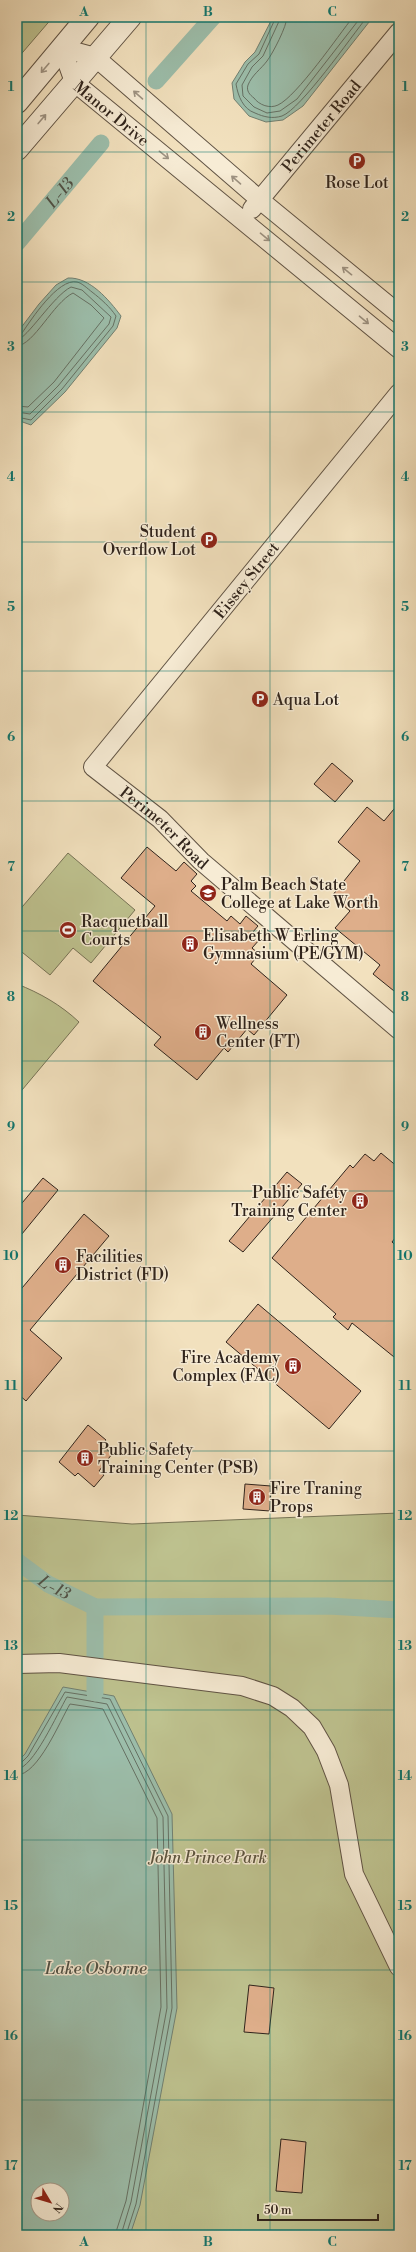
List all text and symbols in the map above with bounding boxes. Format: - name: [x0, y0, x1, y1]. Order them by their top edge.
- text: A: [78, 4, 89, 20]
- text: B: [203, 4, 213, 20]
- text: C: [327, 4, 337, 20]
- one-way arrow: [41, 63, 50, 74]
- street label: Perimeter Road: [278, 76, 366, 177]
- street label: Manor Drive: [69, 77, 153, 151]
- text: 1: [8, 79, 15, 95]
- text: 1: [402, 79, 409, 95]
- one-way arrow: [133, 90, 143, 99]
- one-way arrow: [38, 114, 47, 125]
- one-way arrow: [158, 150, 169, 159]
- parking icon: Rose Lot: [347, 151, 367, 171]
- water label: L-13: [41, 173, 80, 214]
- place label: Rose Lot: [325, 173, 389, 193]
- one-way arrow: [231, 175, 242, 184]
- text: 2: [7, 209, 15, 225]
- text: 2: [401, 209, 409, 225]
- one-way arrow: [259, 232, 270, 241]
- one-way arrow: [342, 267, 353, 276]
- one-way arrow: [359, 315, 370, 324]
- text: 3: [7, 339, 15, 355]
- text: 3: [401, 339, 409, 355]
- text: 4: [7, 469, 16, 485]
- text: 4: [401, 469, 410, 485]
- place label: Student Overflow Lot: [103, 522, 196, 560]
- parking icon: Student Overflow Lot: [199, 530, 219, 550]
- street label: Eissey Street: [210, 538, 284, 623]
- text: 5: [7, 599, 15, 615]
- text: 5: [401, 599, 409, 615]
- parking icon: Aqua Lot: [250, 689, 270, 709]
- place label: Aqua Lot: [272, 690, 340, 710]
- text: 6: [7, 729, 15, 745]
- text: 6: [401, 729, 409, 745]
- street label: Perimeter Road: [115, 783, 212, 874]
- text: 7: [7, 859, 15, 875]
- text: 7: [401, 859, 409, 875]
- place label: Palm Beach State College at Lake Worth: [221, 875, 379, 913]
- school or university icon: Palm Beach State College at Lake Worth: [198, 883, 218, 903]
- place label: Racquetball Courts: [81, 912, 169, 950]
- sports icon: Racquetball Courts: [58, 920, 78, 940]
- place label: Elisabeth W Erling Gymnasium (PE/GYM): [203, 926, 364, 964]
- building icon: Elisabeth W Erling Gymnasium (PE/GYM): [180, 934, 200, 954]
- text: 8: [7, 989, 15, 1005]
- text: 8: [401, 989, 409, 1005]
- place label: Wellness Center (FT): [215, 1014, 300, 1052]
- building icon: Wellness Center (FT): [193, 1022, 213, 1042]
- text: 9: [7, 1119, 15, 1135]
- text: 9: [401, 1119, 409, 1135]
- place label: Public Safety Training Center: [231, 1183, 347, 1221]
- building icon: Public Safety Training Center: [350, 1191, 370, 1211]
- place label: Facilities District (FD): [76, 1247, 169, 1285]
- text: 10: [3, 1248, 19, 1264]
- text: 10: [397, 1248, 413, 1264]
- building icon: Facilities District (FD): [53, 1255, 73, 1275]
- place label: Fire Academy Complex (FAC): [172, 1348, 280, 1386]
- building icon: Fire Academy Complex (FAC): [283, 1356, 303, 1376]
- text: 11: [5, 1378, 18, 1394]
- text: 11: [399, 1378, 412, 1394]
- place label: Public Safety Training Center (PSB): [98, 1440, 258, 1478]
- building icon: Public Safety Training Center (PSB): [75, 1448, 95, 1468]
- place label: Fire Traning Props: [270, 1479, 363, 1517]
- building icon: Fire Traning Props: [247, 1487, 267, 1507]
- text: 12: [4, 1508, 18, 1524]
- text: 12: [398, 1508, 412, 1524]
- water label: L-13: [33, 1570, 75, 1606]
- text: 13: [4, 1638, 18, 1654]
- text: 13: [398, 1638, 412, 1654]
- text: 14: [4, 1768, 18, 1784]
- text: 14: [398, 1768, 412, 1784]
- park label: John Prince Park: [147, 1848, 267, 1868]
- text: 15: [4, 1898, 18, 1914]
- text: 15: [398, 1898, 412, 1914]
- water label: Lake Osborne: [44, 1958, 147, 1980]
- text: 16: [4, 2028, 18, 2044]
- text: 16: [398, 2028, 412, 2044]
- text: 17: [4, 2158, 18, 2174]
- text: 17: [398, 2158, 412, 2174]
- north arrow: [30, 2182, 70, 2222]
- scale bar: [258, 2196, 378, 2222]
- text: N: [49, 2200, 65, 2216]
- text: 50 m: [264, 2203, 292, 2218]
- text: A: [78, 2234, 89, 2250]
- text: B: [203, 2234, 213, 2250]
- text: C: [327, 2234, 337, 2250]

